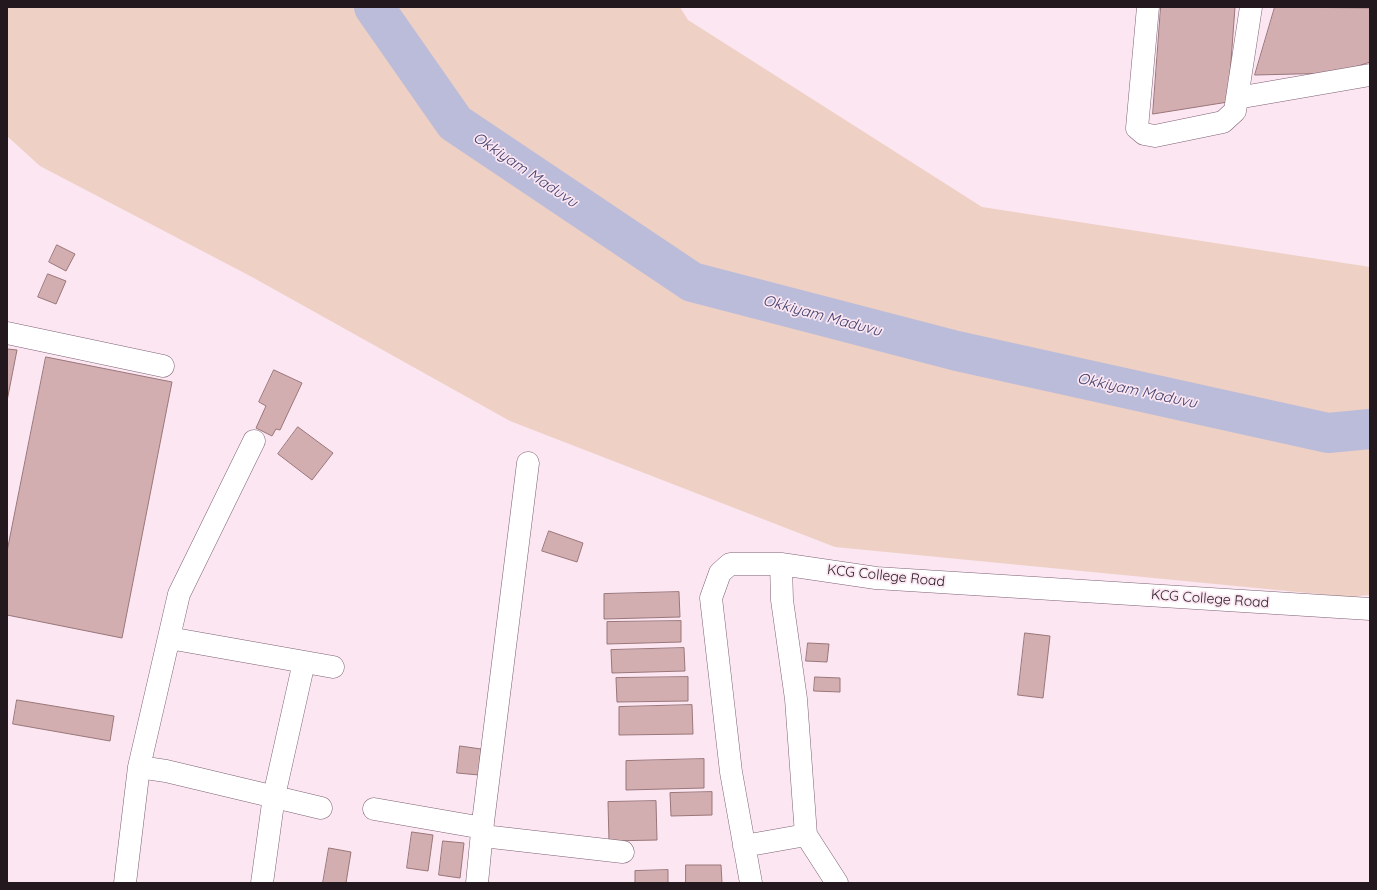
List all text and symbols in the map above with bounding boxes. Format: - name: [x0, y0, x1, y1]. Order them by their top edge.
- water label: Okkiyam Maduvu: [469, 128, 581, 212]
- water label: Okkiyam Maduvu: [761, 292, 883, 340]
- water label: Okkiyam Maduvu: [1076, 370, 1198, 412]
- street label: KCG College Road: [826, 561, 946, 591]
- street label: KCG College Road: [1150, 586, 1270, 612]

